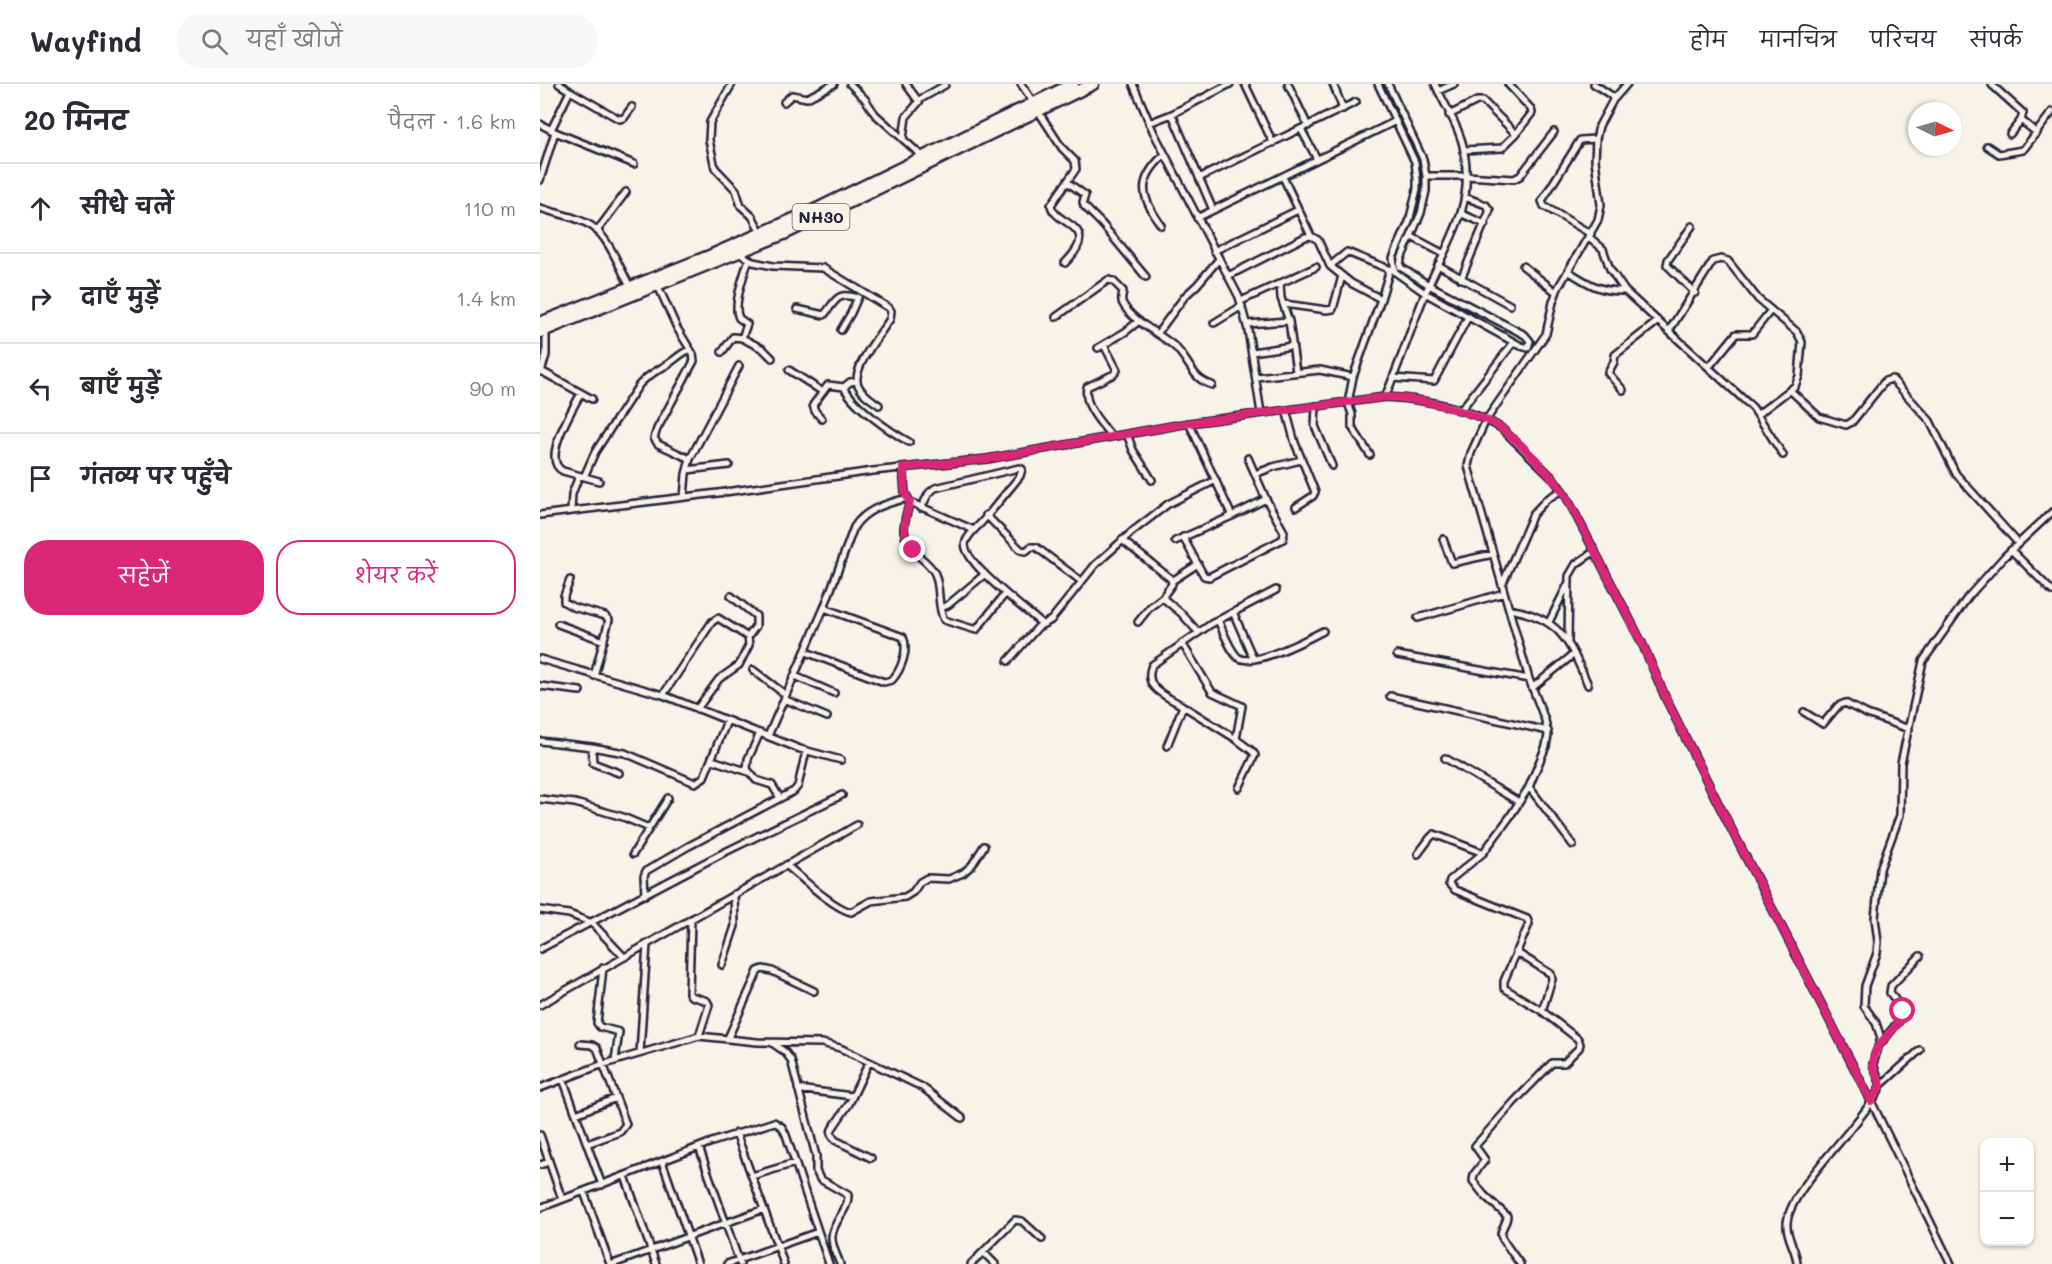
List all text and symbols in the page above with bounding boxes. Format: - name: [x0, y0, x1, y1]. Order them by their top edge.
- search box: [177, 14, 597, 68]
- text: Wayfind: [30, 23, 141, 59]
- text: यहाँ खोजें: [246, 24, 342, 53]
- icon: search: [198, 25, 231, 58]
- text: होम: [1690, 25, 1727, 52]
- text: मानचित्र: [1760, 25, 1837, 52]
- text: परिचय: [1870, 25, 1936, 52]
- text: संपर्क: [1969, 25, 2022, 52]
- north arrow: [1908, 102, 1962, 156]
- text: 20 मिनट: [24, 103, 128, 137]
- text: पैदल · 1.6 km: [388, 108, 516, 134]
- text: सीधे चलें: [81, 191, 173, 220]
- icon: ahead: [24, 192, 57, 225]
- text: 110 m: [463, 195, 516, 221]
- road number: NH30: [792, 204, 850, 230]
- text: दाएँ मुड़ें: [81, 281, 160, 310]
- icon: right: [24, 282, 57, 315]
- text: 1.4 km: [456, 285, 516, 311]
- text: बाएँ मुड़ें: [81, 371, 161, 400]
- icon: left: [24, 372, 57, 405]
- text: 90 m: [470, 375, 516, 401]
- text: गंतव्य पर पहुँचे: [81, 461, 231, 490]
- icon: arrive: [24, 462, 57, 495]
- route end: [899, 536, 925, 562]
- button: सहेजें: [24, 540, 264, 615]
- button: शेयर करें: [276, 540, 516, 615]
- route start: [1889, 997, 1915, 1023]
- map controls: [1980, 1138, 2034, 1246]
- button: +: [1980, 1138, 2034, 1192]
- button: −: [1980, 1192, 2034, 1246]

